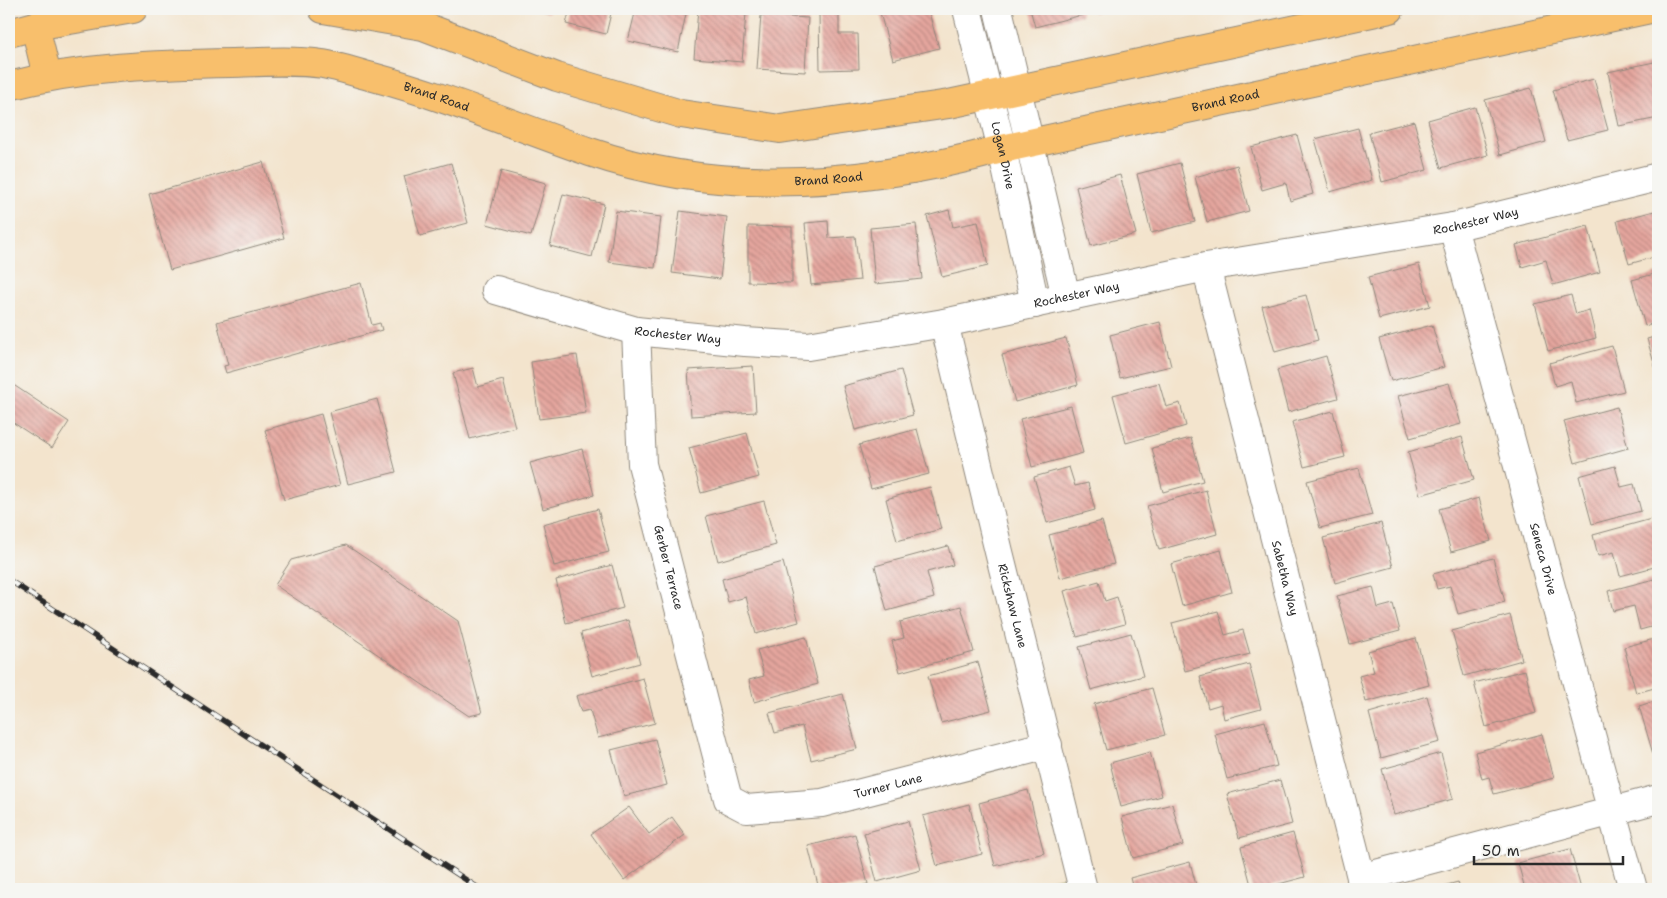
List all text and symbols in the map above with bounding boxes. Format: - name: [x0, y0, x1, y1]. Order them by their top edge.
- street label: Brand Road: [402, 78, 472, 115]
- street label: Brand Road: [1190, 86, 1261, 116]
- street label: Logan Drive: [987, 120, 1018, 191]
- street label: Brand Road: [794, 168, 864, 189]
- street label: Rochester Way: [1432, 203, 1520, 238]
- street label: Rochester Way: [1032, 278, 1121, 312]
- street label: Rochester Way: [634, 323, 722, 348]
- street label: Seneca Drive: [1526, 521, 1561, 597]
- street label: Gerber Terrace: [650, 523, 687, 612]
- street label: Sabetha Way: [1268, 539, 1302, 617]
- street label: Rickshaw Lane: [994, 562, 1031, 650]
- street label: Turner Lane: [852, 770, 924, 802]
- scale bar: [1474, 833, 1623, 865]
- text: 50 m: [1482, 841, 1520, 861]

